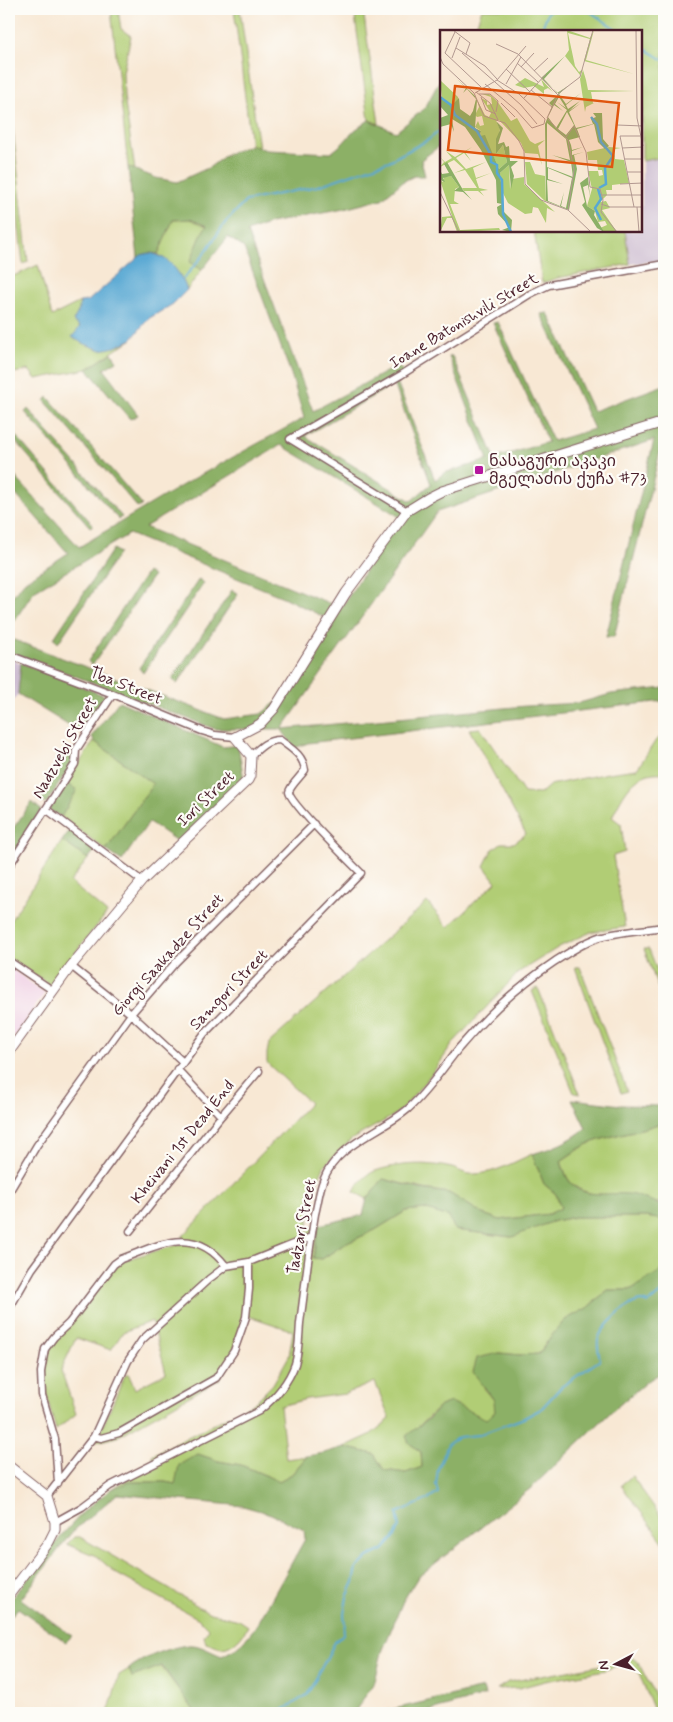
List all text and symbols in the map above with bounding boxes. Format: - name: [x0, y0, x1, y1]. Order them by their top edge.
- inset map: [440, 30, 643, 232]
- street label: Ioane Batonishvili Street: [386, 268, 543, 374]
- place label: ნასაგური აკაკი მგელაძის ქუჩა #73: [489, 451, 647, 490]
- marker: ნასაგური აკაკი მგელაძის ქუჩა #73: [473, 464, 485, 476]
- street label: Tba Street: [87, 662, 166, 710]
- street label: Nadzvebi Street: [27, 693, 103, 803]
- street label: Iori Street: [173, 766, 239, 832]
- street label: Giorgi Saakadze Street: [107, 889, 230, 1022]
- street label: Samgori Street: [185, 945, 274, 1036]
- street label: Kheivani 1st Dead End: [127, 1076, 239, 1208]
- street label: Tadzari Street: [282, 1178, 322, 1276]
- north arrow: [590, 1640, 640, 1690]
- text: N: [595, 1660, 614, 1671]

